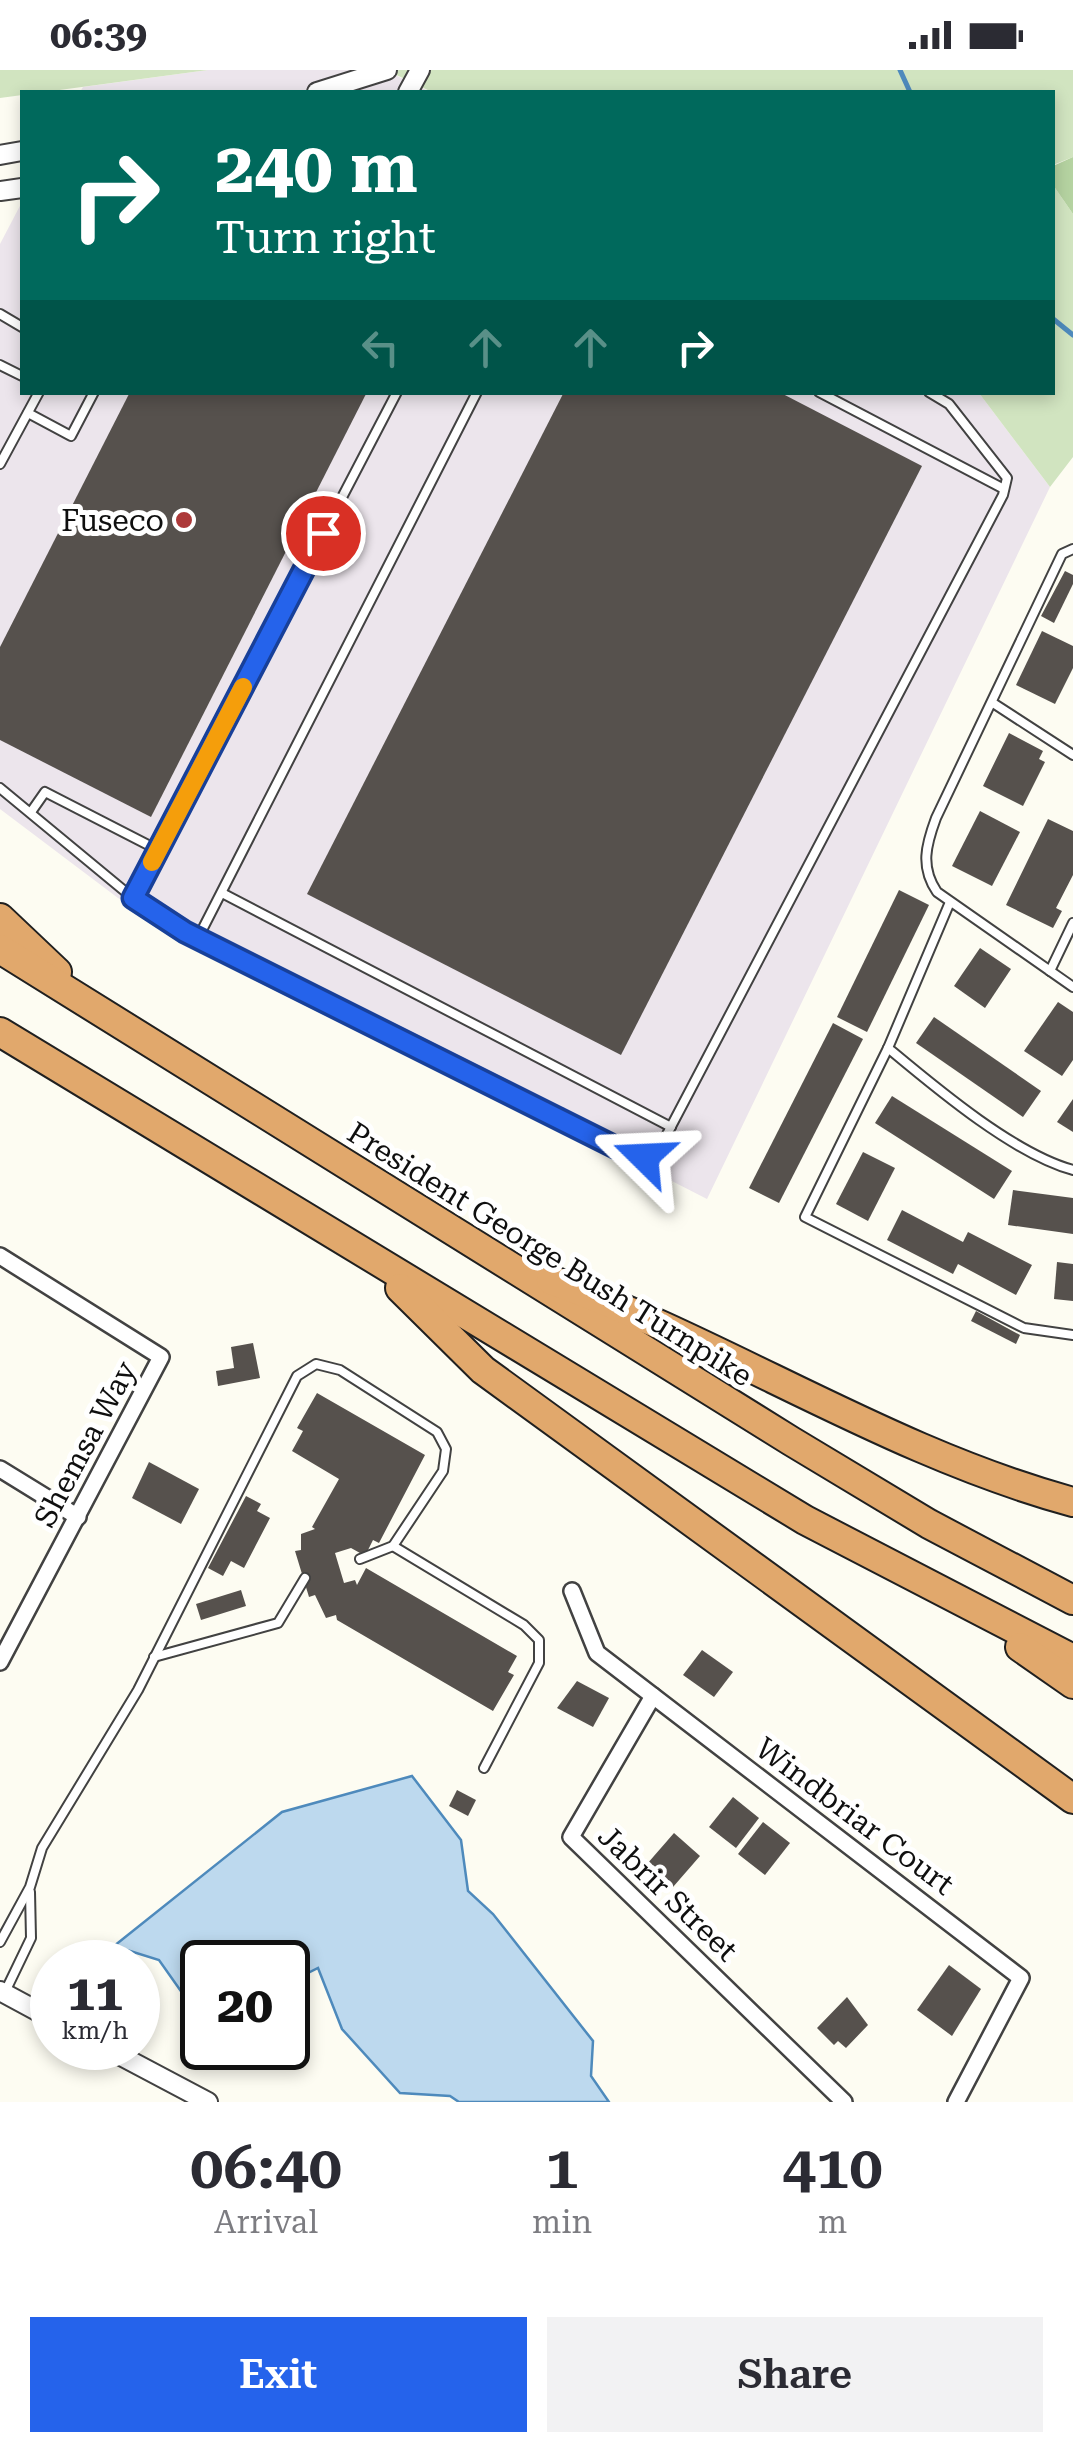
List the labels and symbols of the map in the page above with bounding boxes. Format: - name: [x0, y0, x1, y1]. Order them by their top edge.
- pin: [281, 491, 366, 576]
- place label: Fuseco: [61, 503, 164, 538]
- marker: Fuseco: [173, 509, 195, 531]
- position arrow: [592, 1105, 696, 1209]
- street label: President George Bush Turnpike: [341, 1115, 759, 1393]
- street label: Shemsa Way: [27, 1355, 143, 1533]
- street label: Windbriar Court: [749, 1730, 961, 1902]
- street label: Jabrir Street: [591, 1818, 745, 1968]
- speed limit sign: 20: [180, 1940, 310, 2070]

